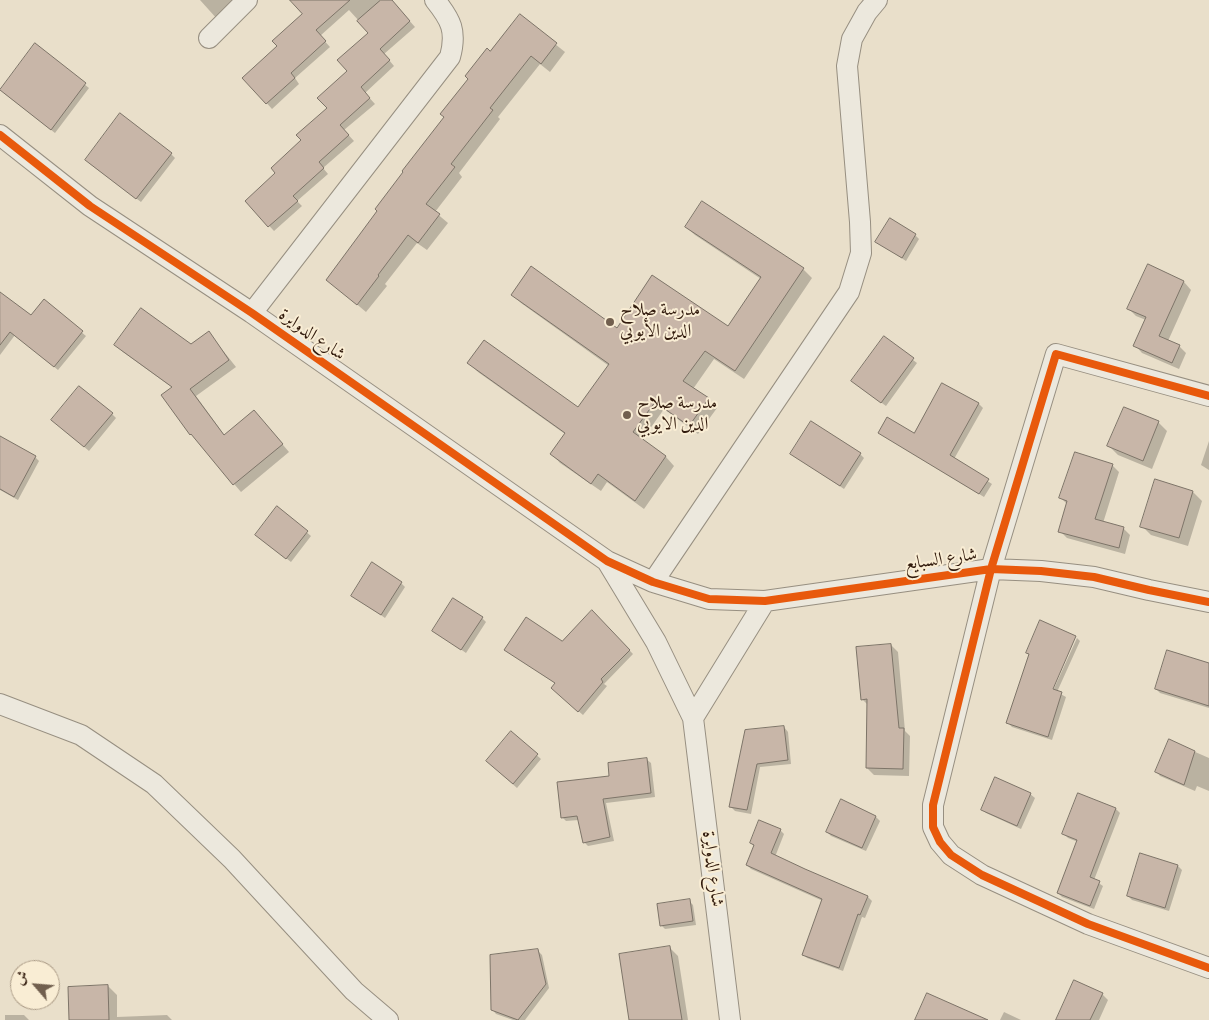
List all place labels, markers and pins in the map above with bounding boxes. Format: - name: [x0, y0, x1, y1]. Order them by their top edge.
- place label: مدرسة صلاح الدين الأيوبي: [620, 301, 700, 344]
- marker: مدرسة صلاح الدين الأيوبي: [604, 316, 616, 328]
- place label: مدرسة صلاح الدين الايوبي: [637, 394, 717, 436]
- marker: مدرسة صلاح الدين الايوبي: [621, 409, 633, 421]

